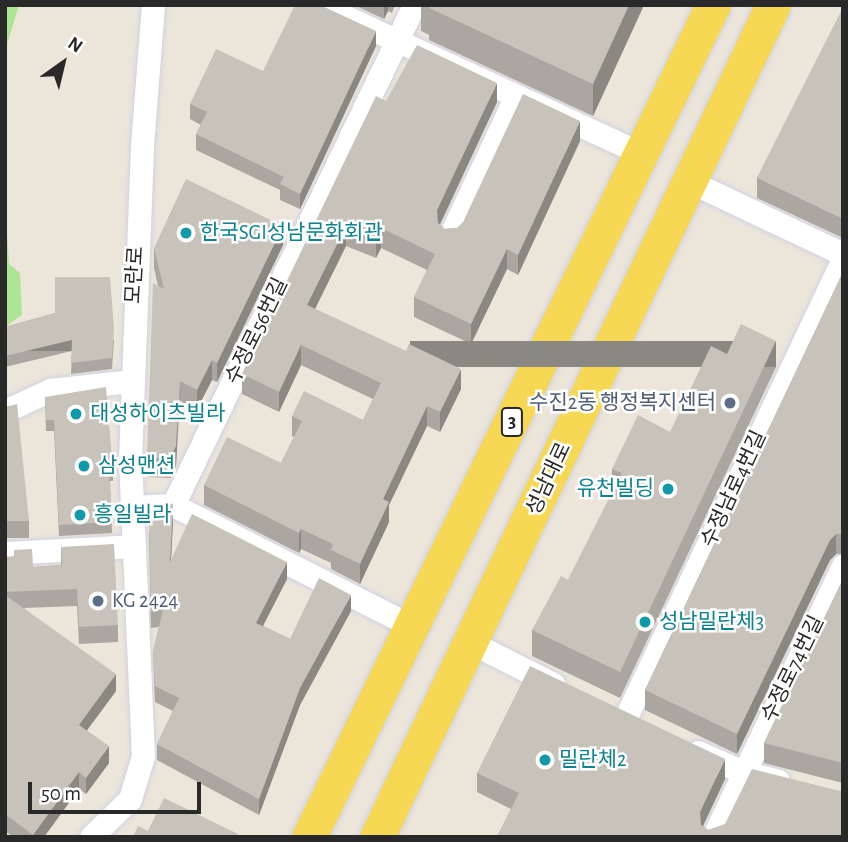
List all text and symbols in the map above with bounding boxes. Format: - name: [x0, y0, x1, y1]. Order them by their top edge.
- north arrow: [28, 28, 98, 98]
- text: N: [64, 34, 86, 57]
- place label: 한국SGI성남문화회관: [200, 220, 383, 246]
- marker: 한국SGI성남문화회관: [178, 225, 194, 241]
- street label: 모란로: [121, 245, 149, 305]
- street label: 수정로56번길: [220, 274, 294, 388]
- place label: 수진2동 행정복지센터: [529, 390, 716, 416]
- marker: 수진2동 행정복지센터: [722, 395, 738, 411]
- place label: 대성하이츠빌라: [90, 401, 225, 427]
- marker: 대성하이츠빌라: [68, 406, 84, 422]
- road number: 3: [500, 406, 524, 438]
- street label: 수정남로4번길: [696, 427, 772, 551]
- street label: 성남대로: [521, 439, 577, 519]
- place label: 삼성맨션: [98, 453, 175, 479]
- marker: 삼성맨션: [76, 458, 92, 474]
- place label: 유천빌딩: [577, 476, 654, 502]
- marker: 유천빌딩: [660, 481, 676, 497]
- place label: 흥일빌라: [94, 502, 171, 528]
- marker: 흥일빌라: [72, 507, 88, 523]
- place label: KG 2424: [112, 588, 178, 614]
- marker: KG 2424: [90, 593, 106, 609]
- place label: 성남밀란체3: [659, 609, 764, 635]
- street label: 수정로74번길: [756, 612, 830, 726]
- marker: 성남밀란체3: [637, 614, 653, 630]
- place label: 밀란체2: [559, 747, 627, 773]
- marker: 밀란체2: [537, 752, 553, 768]
- scale bar: [32, 768, 205, 812]
- text: 50 m: [41, 783, 81, 804]

